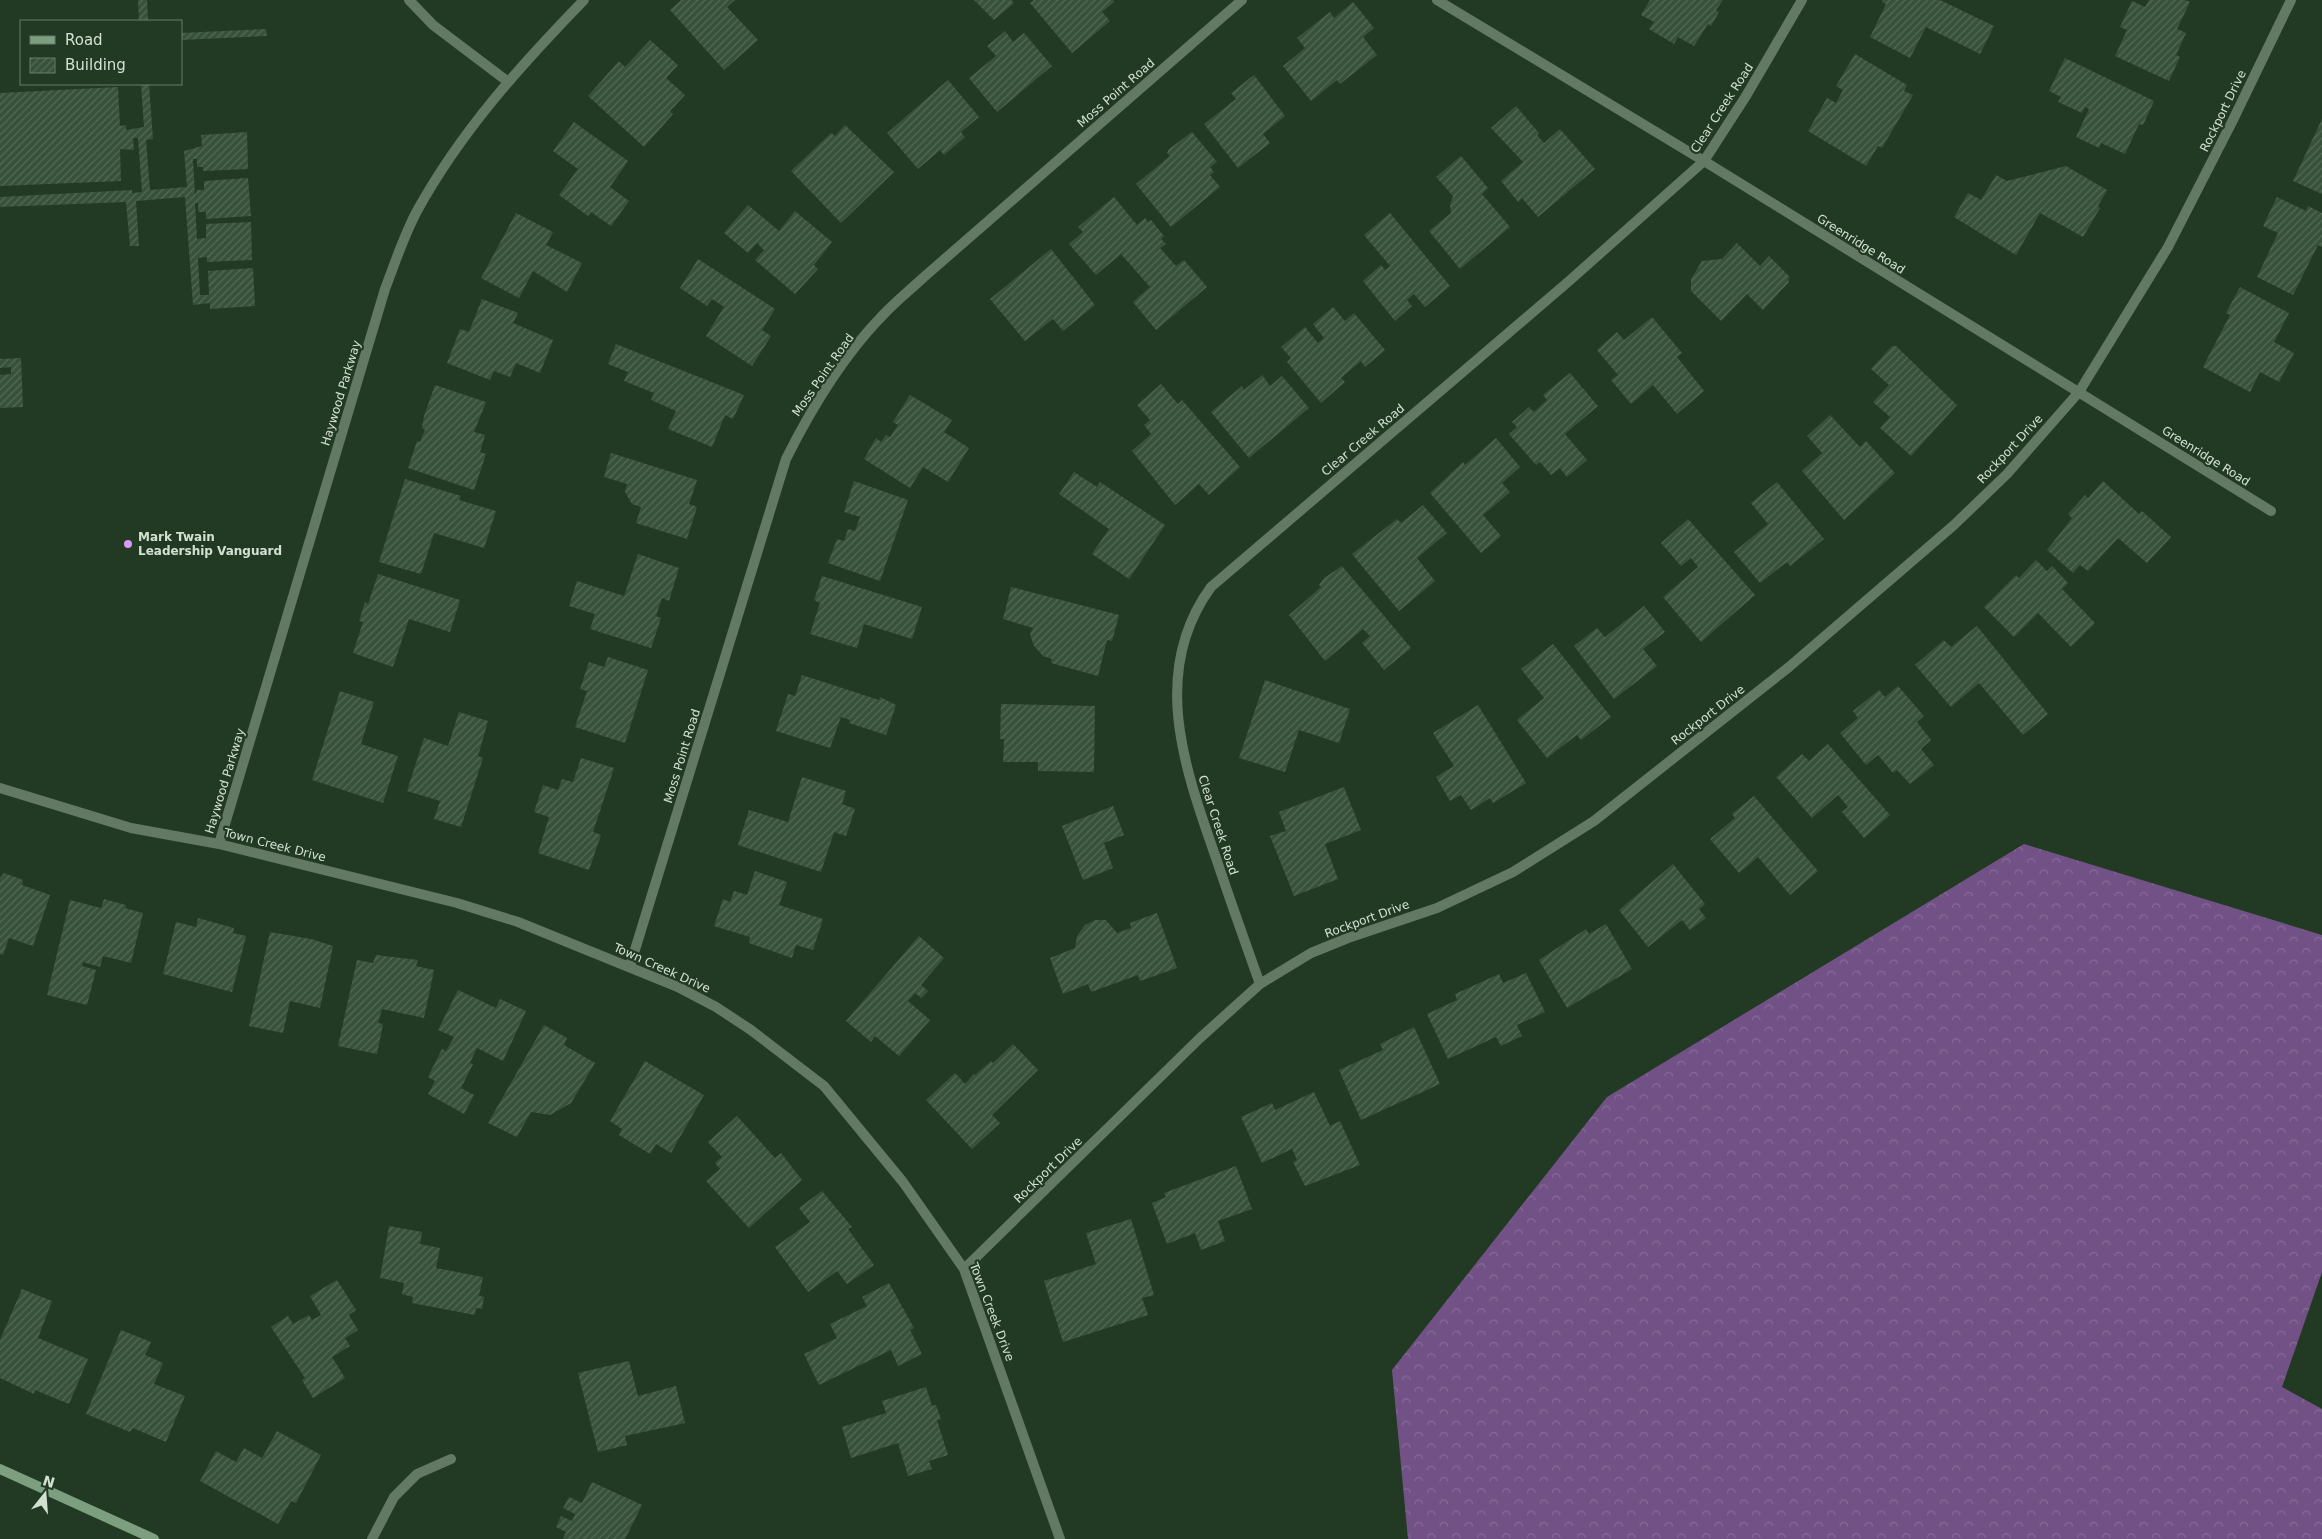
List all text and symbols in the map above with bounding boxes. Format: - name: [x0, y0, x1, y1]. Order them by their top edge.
- legend: [20, 20, 182, 85]
- text: Road: [65, 31, 103, 49]
- text: Building: [65, 56, 126, 74]
- street label: Moss Point Road: [1075, 56, 1157, 130]
- street label: Clear Creek Road: [1688, 61, 1756, 155]
- street label: Rockport Drive: [2197, 68, 2249, 154]
- street label: Greenridge Road: [1814, 211, 1908, 277]
- street label: Moss Point Road: [789, 331, 857, 419]
- street label: Haywood Parkway: [318, 339, 364, 447]
- street label: Clear Creek Road: [1319, 401, 1407, 479]
- street label: Rockport Drive: [1974, 412, 2046, 486]
- street label: Greenridge Road: [2159, 423, 2253, 489]
- place label: Mark Twain Leadership Vanguard: [138, 530, 282, 558]
- marker: Mark Twain Leadership Vanguard: [122, 538, 134, 550]
- street label: Rockport Drive: [1669, 682, 1747, 748]
- street label: Moss Point Road: [661, 707, 703, 805]
- street label: Haywood Parkway: [202, 727, 248, 835]
- street label: Clear Creek Road: [1195, 773, 1241, 877]
- street label: Town Creek Drive: [222, 825, 327, 864]
- street label: Rockport Drive: [1323, 897, 1411, 941]
- street label: Town Creek Drive: [611, 940, 713, 996]
- street label: Rockport Drive: [1011, 1134, 1085, 1206]
- street label: Town Creek Drive: [966, 1260, 1017, 1363]
- north arrow: [20, 1469, 70, 1519]
- text: N: [41, 1472, 57, 1491]

